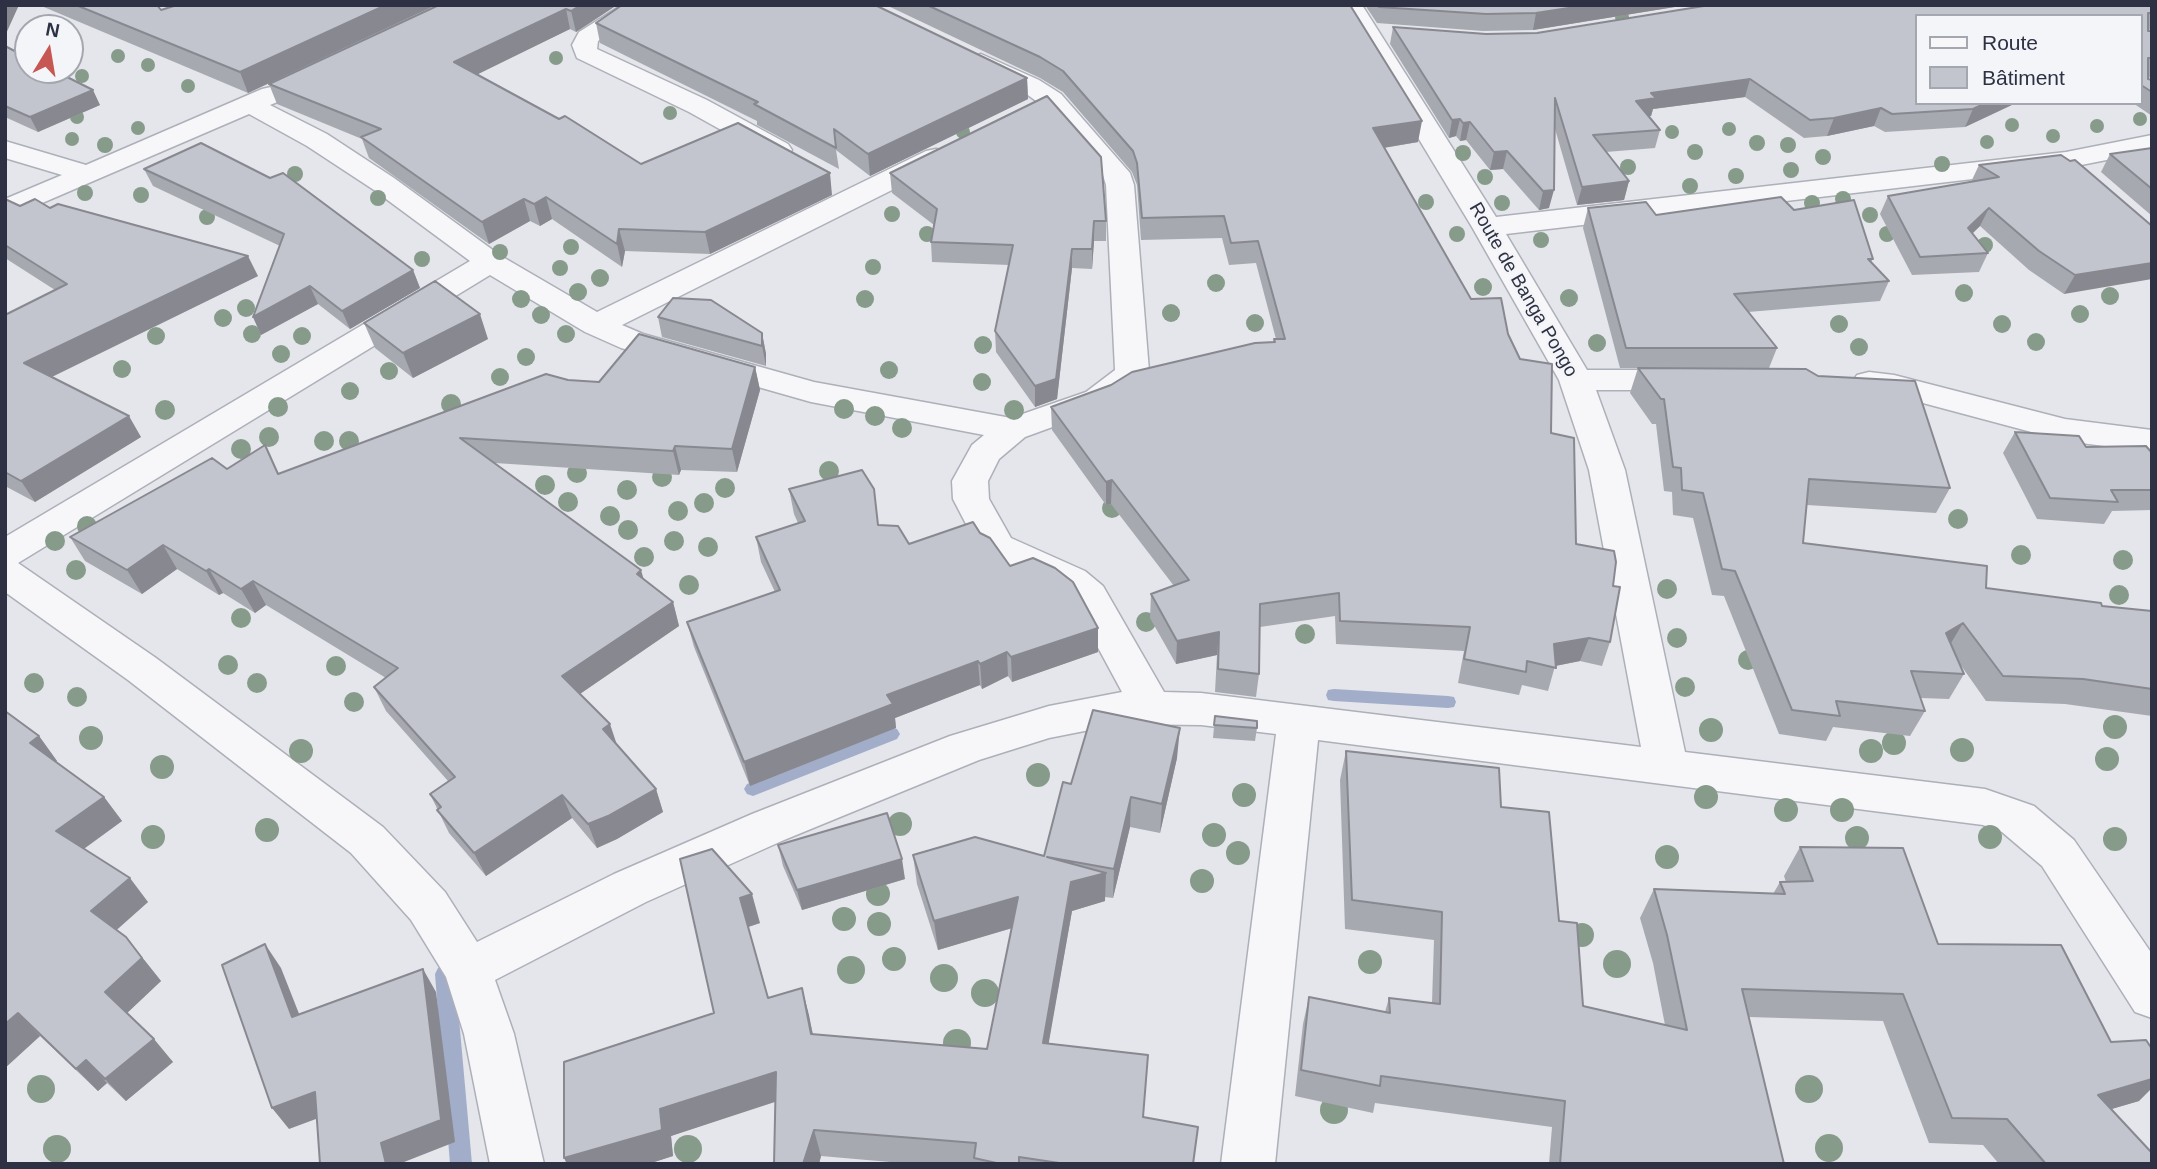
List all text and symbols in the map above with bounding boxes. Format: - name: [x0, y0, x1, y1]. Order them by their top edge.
- north arrow: [14, 14, 84, 84]
- legend: [1916, 14, 2143, 105]
- text: N: [44, 18, 61, 41]
- text: Route: [1982, 31, 2038, 54]
- text: Bâtiment: [1982, 66, 2065, 89]
- street label: Route de Banga Pongo: [1464, 199, 1582, 381]

